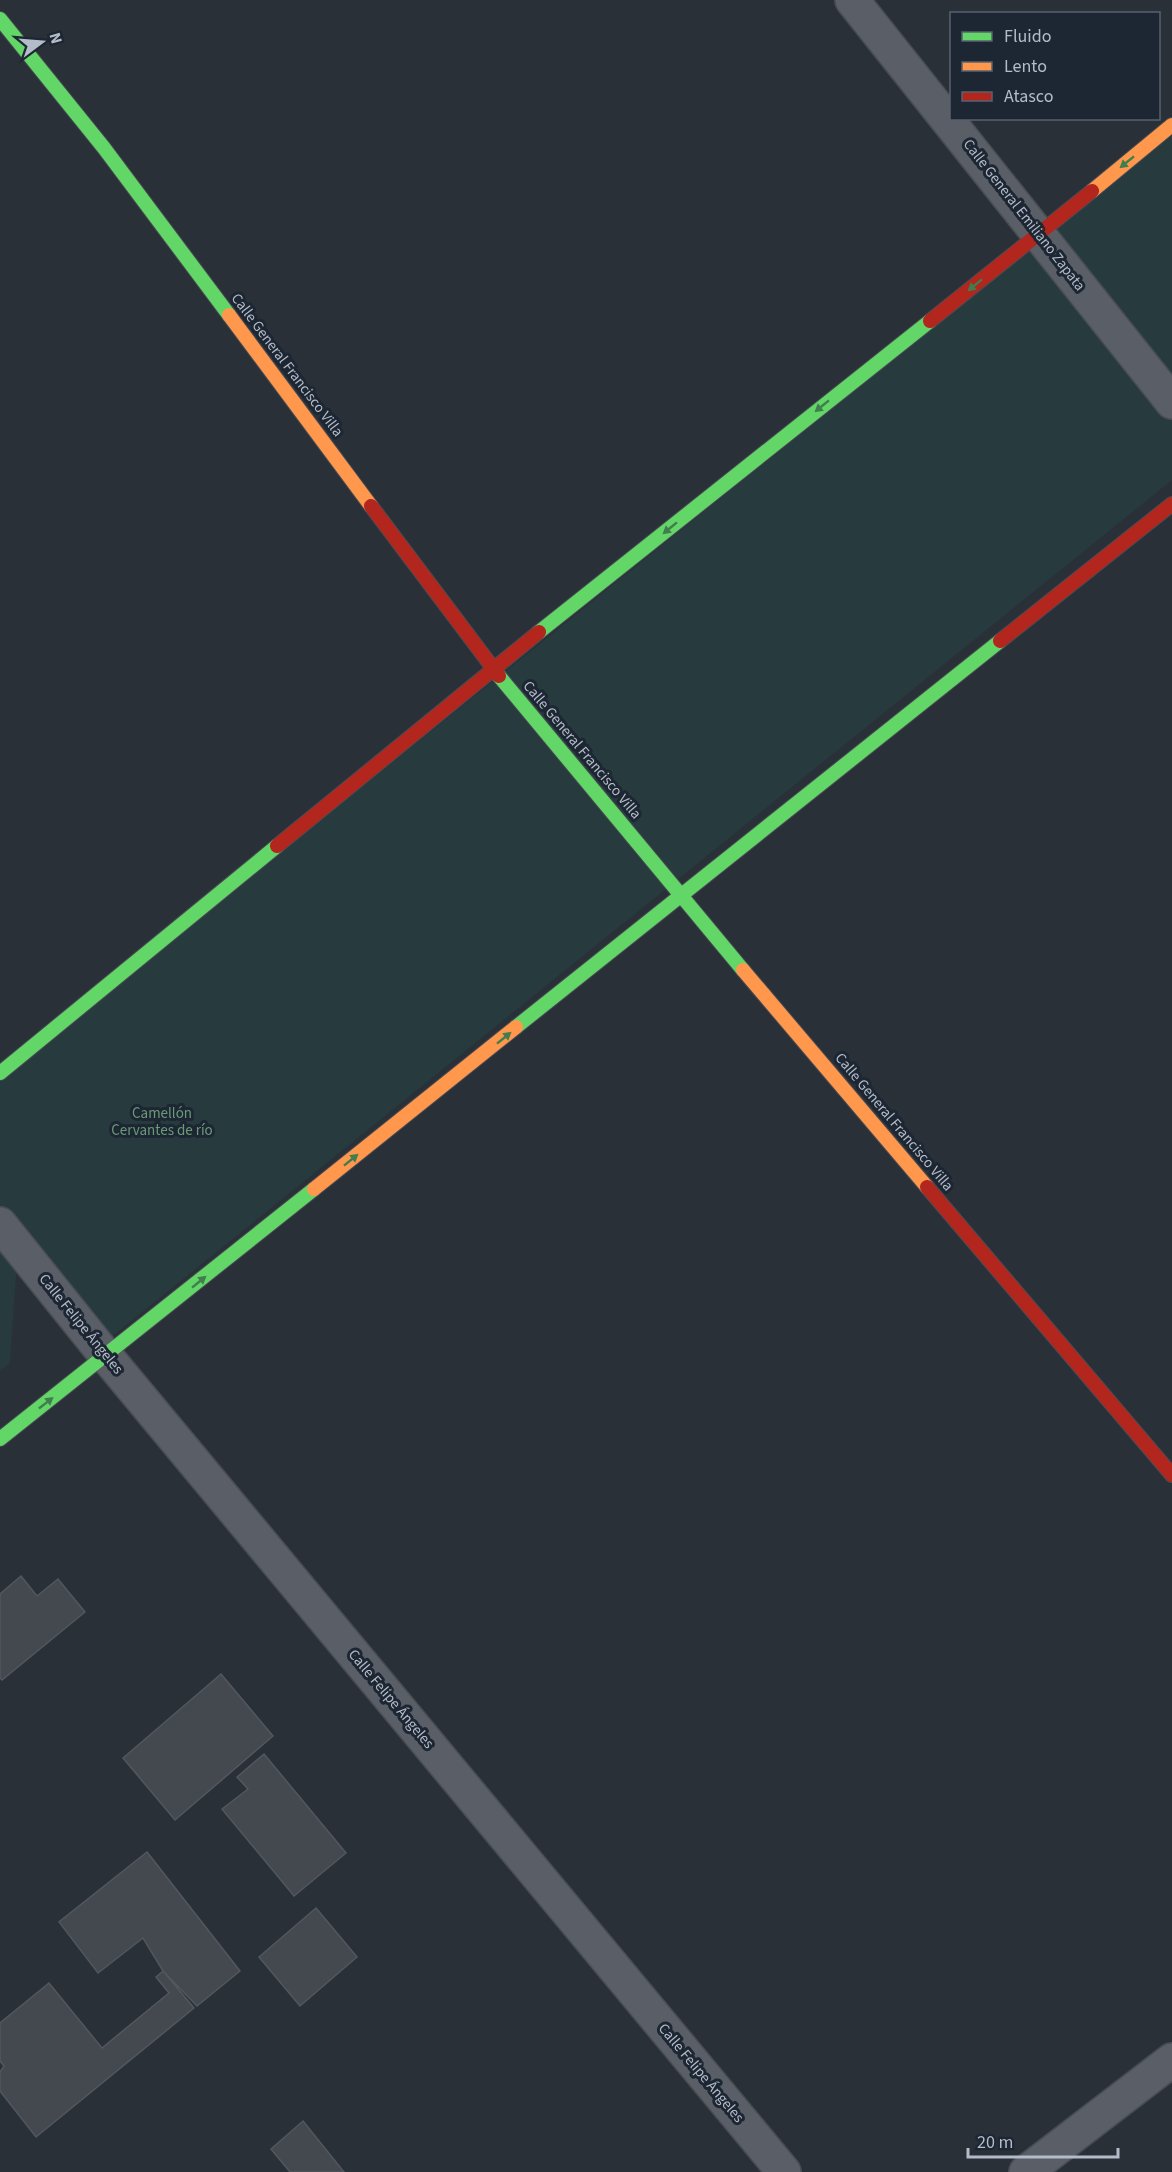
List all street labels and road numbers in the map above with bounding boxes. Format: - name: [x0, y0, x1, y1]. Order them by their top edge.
- street label: Calle General Emiliano Zapata: [958, 135, 1090, 295]
- street label: Calle General Francisco Villa: [226, 289, 348, 441]
- street label: Calle General Francisco Villa: [518, 676, 646, 824]
- street label: Calle General Francisco Villa: [830, 1048, 958, 1196]
- street label: Calle Felipe Ángeles: [34, 1269, 128, 1379]
- street label: Calle Felipe Ángeles: [343, 1645, 439, 1753]
- street label: Calle Felipe Ángeles: [653, 2019, 749, 2127]

